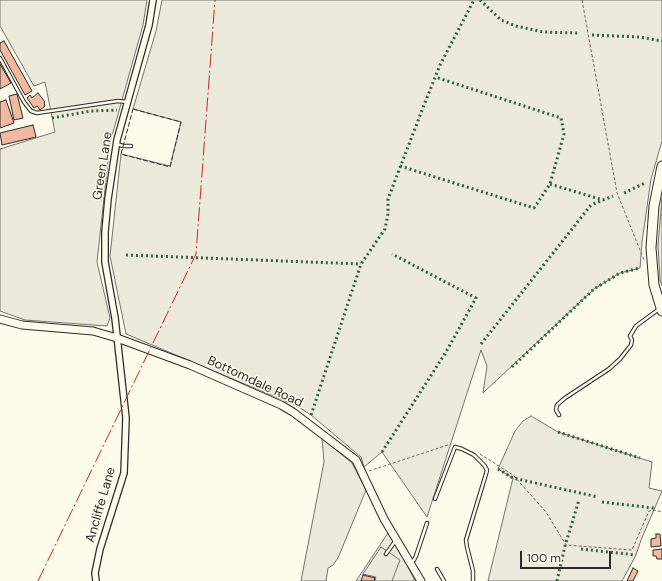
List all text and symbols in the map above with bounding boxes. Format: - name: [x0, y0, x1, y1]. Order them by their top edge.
- street label: Green Lane: [90, 131, 116, 201]
- street label: Bottomdale Road: [205, 353, 305, 411]
- street label: Ancliffe Lane: [83, 465, 119, 545]
- scale bar: [522, 543, 613, 569]
- text: 100 m: [527, 550, 561, 566]

